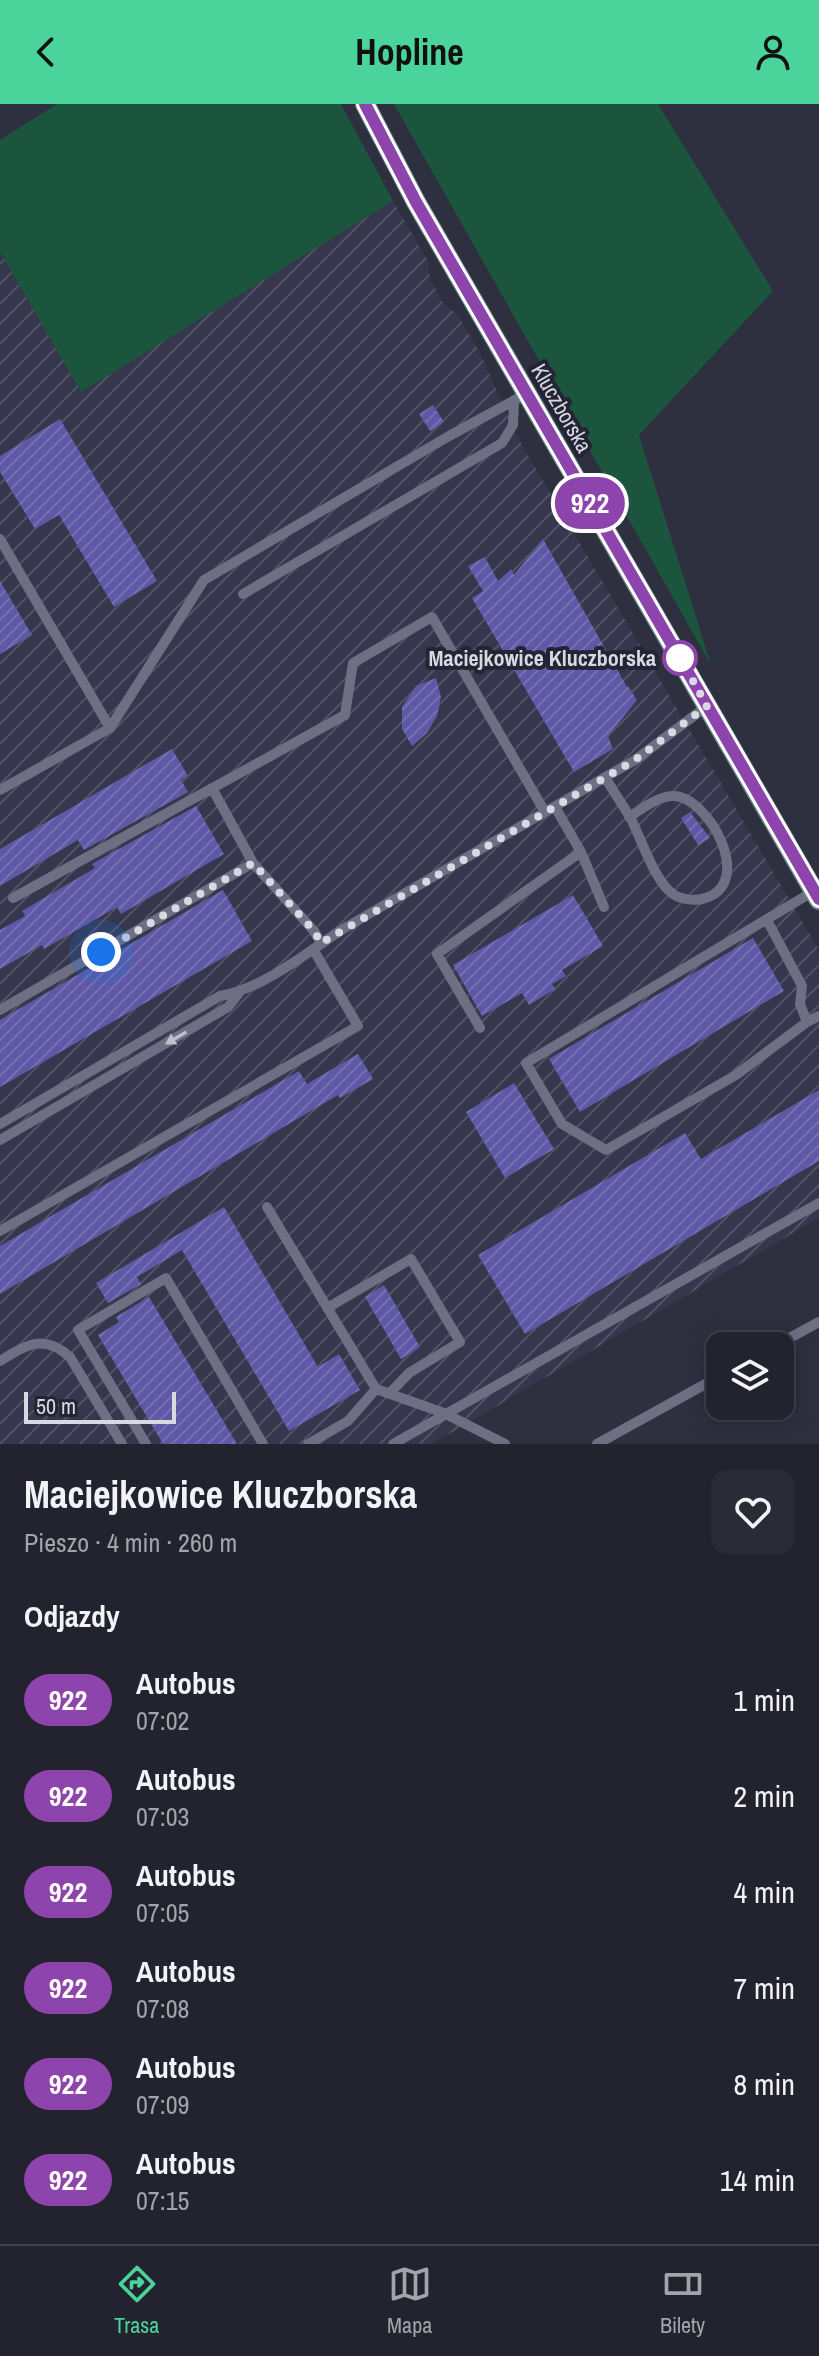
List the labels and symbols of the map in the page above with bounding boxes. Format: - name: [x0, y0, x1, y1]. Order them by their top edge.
- street label: Kluczborska: [524, 358, 600, 458]
- line badge: 922: [544, 477, 636, 529]
- marker: Maciejkowice Kluczborska: [663, 641, 697, 675]
- place label: Maciejkowice Kluczborska: [428, 643, 656, 673]
- your location: [81, 932, 121, 972]
- one-way arrow: [165, 1031, 187, 1045]
- scale bar: [24, 1388, 176, 1424]

